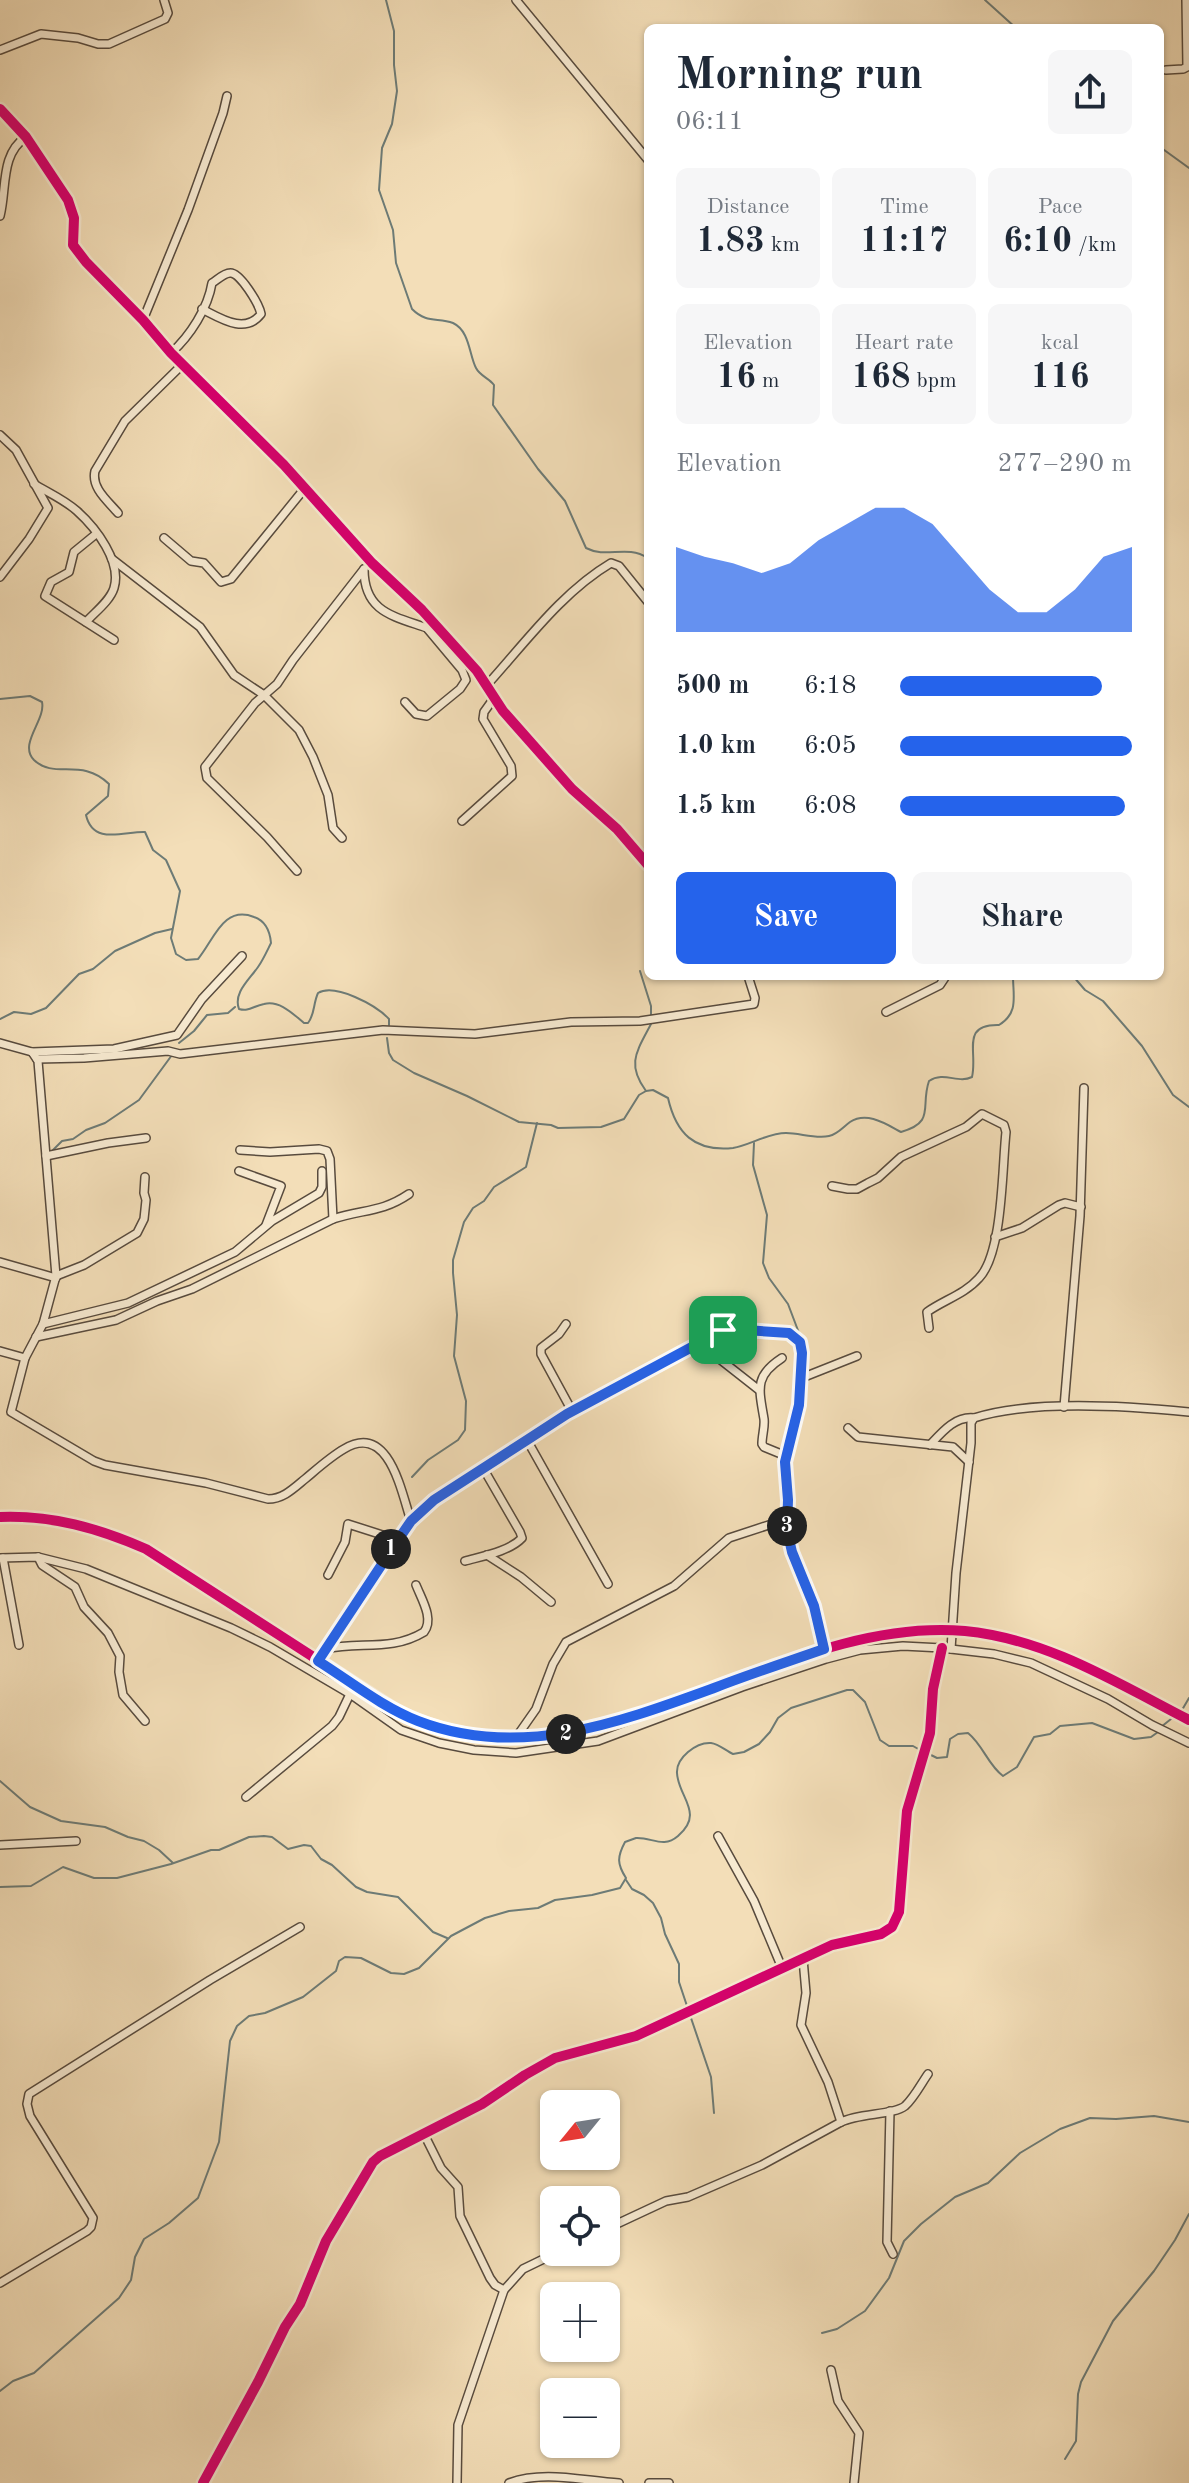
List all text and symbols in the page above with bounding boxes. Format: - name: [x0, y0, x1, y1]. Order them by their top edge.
- button: share: [1048, 50, 1132, 134]
- text: Morning run: [676, 54, 923, 98]
- text: 06:11: [676, 109, 744, 135]
- text: Distance: [707, 196, 789, 218]
- text: Time: [879, 196, 929, 218]
- text: Pace: [1038, 196, 1082, 218]
- text: 1.83: [696, 225, 765, 259]
- text: 11:17: [860, 225, 948, 259]
- text: 6:10: [1003, 225, 1072, 259]
- text: km: [765, 234, 800, 256]
- text: /km: [1072, 234, 1117, 256]
- text: Elevation: [703, 332, 793, 354]
- text: Heart rate: [855, 332, 953, 354]
- text: kcal: [1041, 332, 1079, 354]
- text: 16: [716, 361, 756, 395]
- text: 168: [851, 361, 910, 395]
- text: 116: [1030, 361, 1090, 395]
- text: m: [756, 370, 780, 392]
- text: bpm: [910, 370, 957, 392]
- text: Elevation: [676, 451, 782, 477]
- text: 277–290 m: [997, 451, 1132, 477]
- text: 500 m: [676, 673, 749, 699]
- text: 6:18: [804, 673, 857, 699]
- text: 1.0 km: [676, 733, 756, 759]
- text: 6:05: [804, 733, 857, 759]
- text: 1.5 km: [676, 793, 756, 819]
- text: 6:08: [804, 793, 857, 819]
- button: Save: [676, 872, 896, 964]
- button: Share: [912, 872, 1132, 964]
- pin: [689, 1296, 757, 1364]
- icon: arrive: [701, 1308, 745, 1352]
- pin: 3: [767, 1506, 807, 1546]
- text: 3: [781, 1515, 793, 1537]
- pin: 1: [371, 1529, 411, 1569]
- text: 1: [385, 1538, 397, 1560]
- pin: 2: [546, 1714, 586, 1754]
- text: 2: [560, 1723, 572, 1745]
- north arrow: [540, 2090, 620, 2170]
- map controls: [540, 2090, 620, 2458]
- button: locate: [540, 2186, 620, 2266]
- button: +: [540, 2282, 620, 2362]
- button: −: [540, 2378, 620, 2458]

